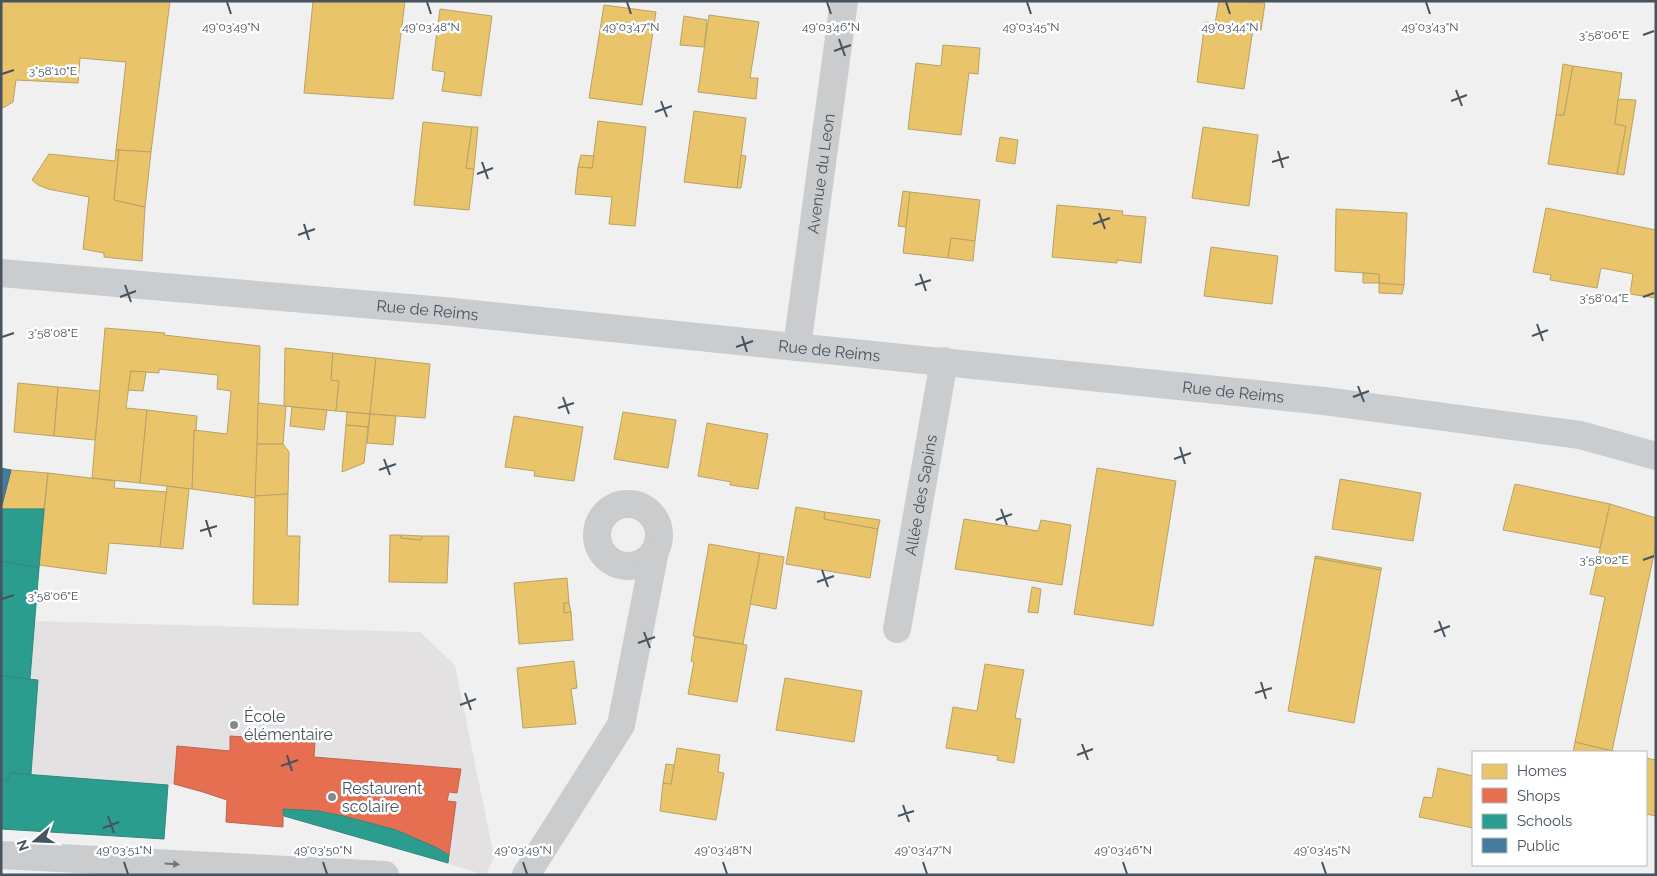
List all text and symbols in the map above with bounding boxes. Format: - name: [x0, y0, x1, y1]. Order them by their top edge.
- text: 49°03'49"N: [202, 20, 260, 34]
- text: 49°03'48"N: [402, 20, 460, 34]
- text: 49°03'47"N: [603, 20, 659, 34]
- text: 49°03'46"N: [802, 20, 860, 34]
- text: 49°03'45"N: [1002, 20, 1060, 34]
- text: 49°03'44"N: [1201, 20, 1259, 34]
- text: 49°03'43"N: [1402, 20, 1458, 34]
- text: 3°58'06"E: [1579, 28, 1629, 42]
- text: 3°58'10"E: [29, 64, 77, 78]
- street label: Avenue du Leon: [803, 112, 838, 235]
- text: 3°58'04"E: [1579, 291, 1629, 305]
- street label: Rue de Reims: [376, 296, 480, 324]
- text: 3°58'08"E: [28, 326, 78, 340]
- street label: Rue de Reims: [777, 336, 882, 365]
- street label: Rue de Reims: [1181, 377, 1285, 406]
- street label: Allée des Sapins: [901, 433, 940, 557]
- text: 3°58'02"E: [1579, 553, 1629, 567]
- text: 3°58'06"E: [28, 589, 78, 603]
- place label: École élémentaire: [244, 706, 333, 744]
- marker: École élémentaire: [228, 719, 240, 731]
- legend: [1472, 751, 1647, 866]
- text: Homes: [1517, 762, 1567, 780]
- place label: Restaurent scolaire: [342, 779, 423, 816]
- text: Shops: [1517, 787, 1560, 805]
- marker: Restaurent scolaire: [326, 791, 338, 803]
- text: Schools: [1517, 812, 1572, 830]
- north arrow: [10, 816, 60, 866]
- text: Public: [1517, 837, 1560, 855]
- text: N: [13, 838, 32, 853]
- text: 49°03'51"N: [96, 843, 152, 857]
- text: 49°03'50"N: [294, 843, 352, 857]
- text: 49°03'49"N: [494, 843, 552, 857]
- text: 49°03'48"N: [694, 843, 752, 857]
- text: 49°03'47"N: [895, 843, 951, 857]
- text: 49°03'46"N: [1094, 843, 1152, 857]
- text: 49°03'45"N: [1293, 843, 1351, 857]
- one-way arrow: [165, 860, 181, 868]

